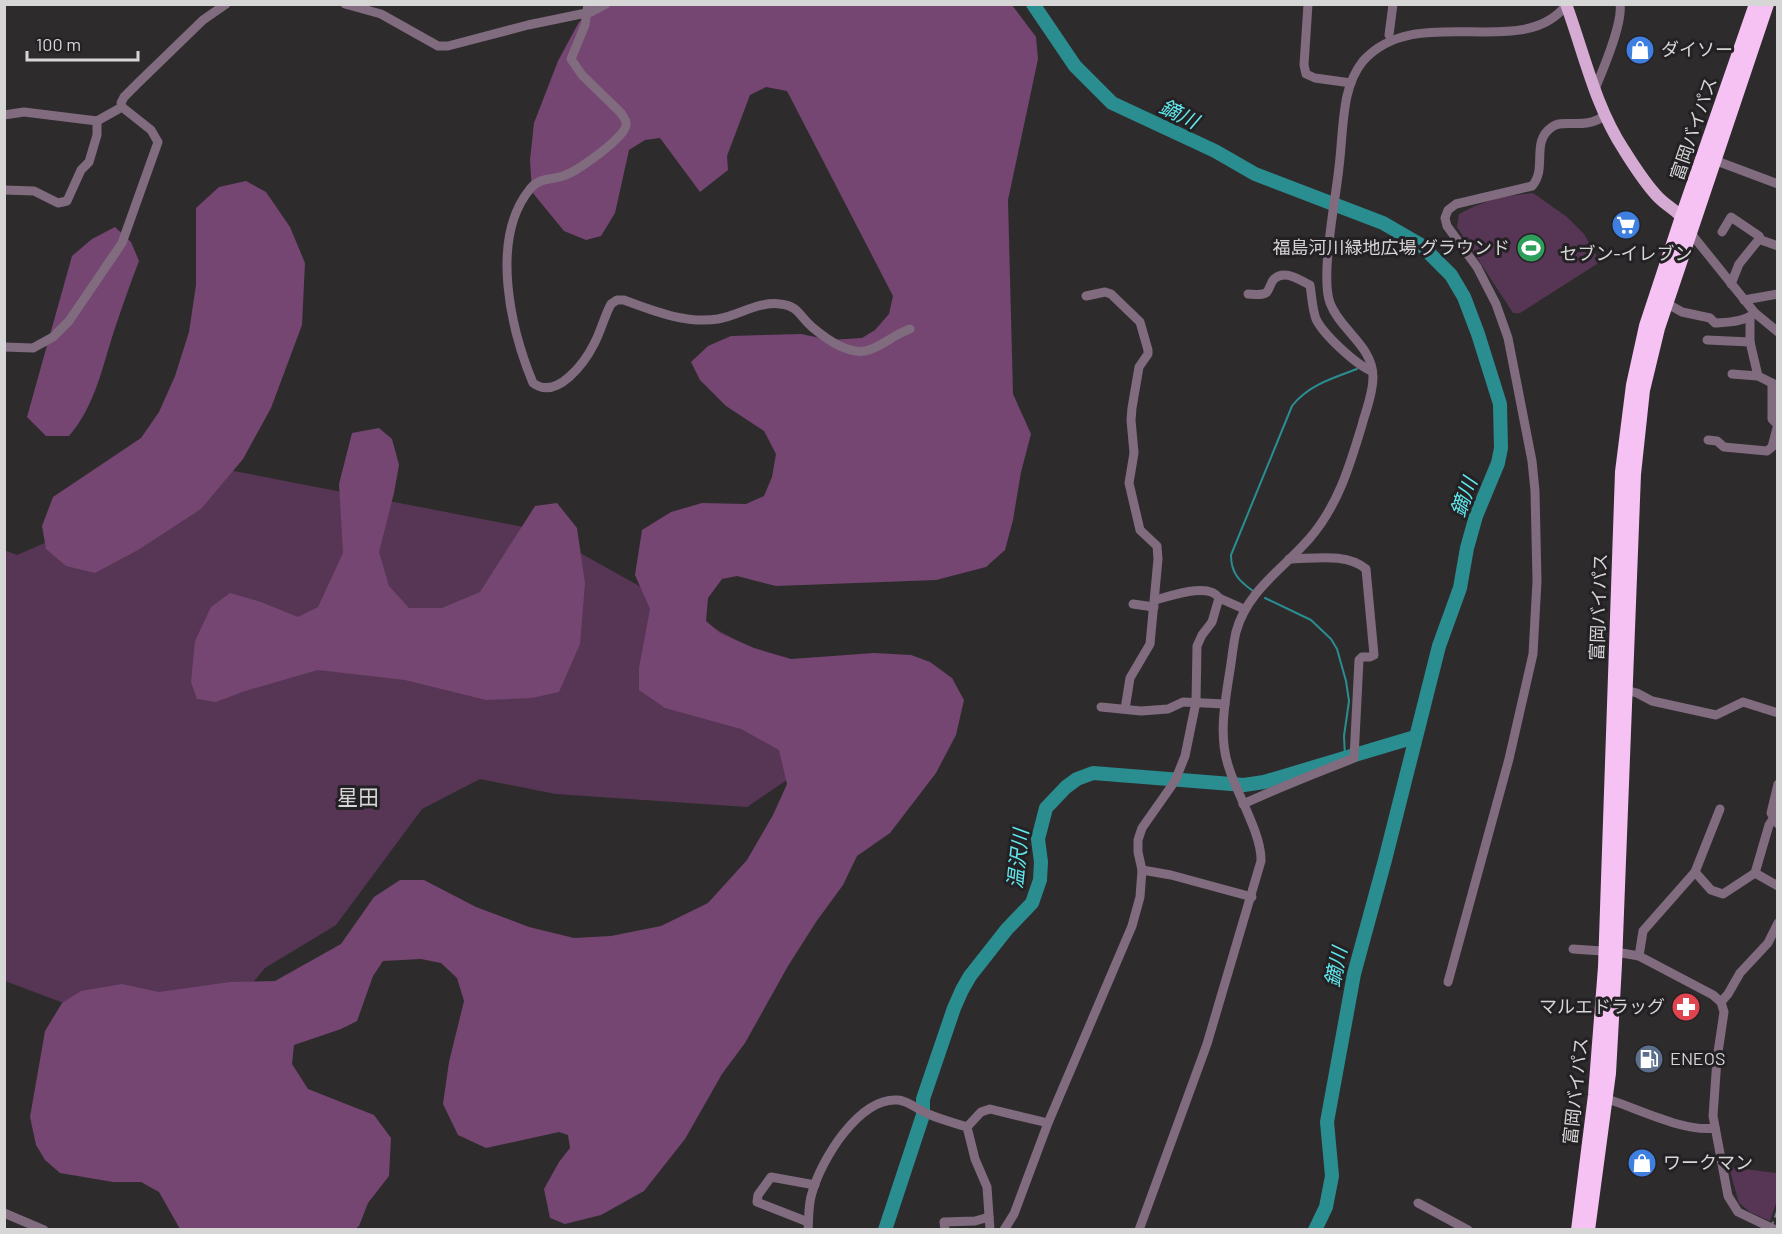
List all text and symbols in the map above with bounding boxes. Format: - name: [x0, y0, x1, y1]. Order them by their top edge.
- scale bar: [27, 24, 138, 62]
- text: 100 m: [36, 33, 81, 55]
- shop icon: ダイソー: [1624, 34, 1656, 66]
- place label: ダイソー: [1661, 38, 1733, 60]
- street label: 富岡バイパス: [1665, 74, 1721, 183]
- water label: 鏑川: [1156, 94, 1204, 134]
- supermarket icon: セブン-イレブン: [1610, 209, 1642, 241]
- sports icon: 福島河川緑地広場 グラウンド: [1515, 232, 1547, 264]
- place label: 福島河川緑地広場 グラウンド: [1272, 236, 1510, 258]
- place label: セブン-イレブン: [1559, 242, 1693, 264]
- water label: 鏑川: [1445, 472, 1482, 520]
- street label: 富岡バイパス: [1585, 553, 1611, 661]
- district label: 星田: [337, 784, 379, 809]
- water label: 温沢川: [1002, 826, 1032, 890]
- water label: 鏑川: [1319, 943, 1351, 989]
- pharmacy icon: マルエドラッグ: [1670, 991, 1702, 1023]
- place label: マルエドラッグ: [1539, 995, 1665, 1017]
- street label: 富岡バイパス: [1558, 1036, 1592, 1146]
- fuel station icon: ENEOS: [1633, 1043, 1665, 1075]
- place label: ENEOS: [1670, 1047, 1725, 1069]
- shop icon: ワークマン: [1626, 1147, 1658, 1179]
- place label: ワークマン: [1663, 1151, 1753, 1173]

